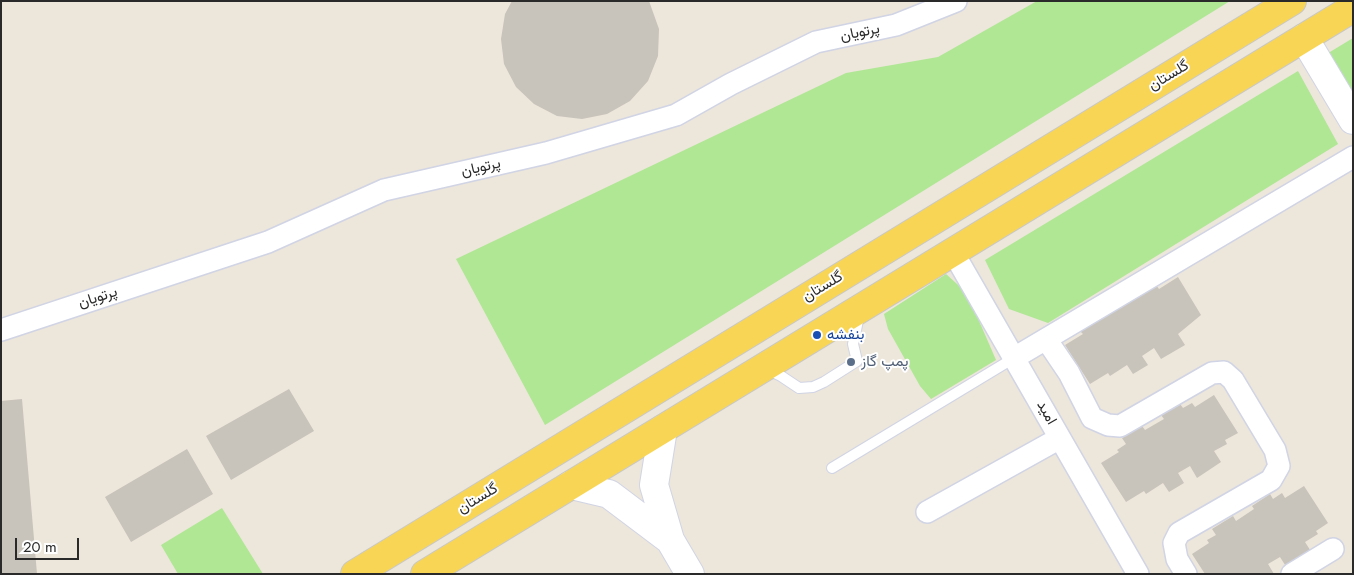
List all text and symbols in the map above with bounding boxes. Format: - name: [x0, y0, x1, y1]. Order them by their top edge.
- street label: پرتویان: [839, 20, 881, 46]
- street label: گلستان: [1146, 57, 1192, 95]
- street label: پرتویان: [459, 155, 503, 181]
- street label: گلستان: [800, 268, 846, 306]
- street label: پرتویان: [76, 283, 120, 313]
- place label: بنفشه: [827, 326, 864, 344]
- marker: بنفشه: [811, 329, 823, 341]
- place label: پمپ گاز: [861, 353, 908, 371]
- marker: پمپ گاز: [845, 356, 857, 368]
- street label: امید: [1032, 398, 1060, 428]
- street label: گلستان: [455, 480, 501, 518]
- scale bar: [18, 528, 81, 560]
- text: 20 m: [23, 536, 57, 558]

